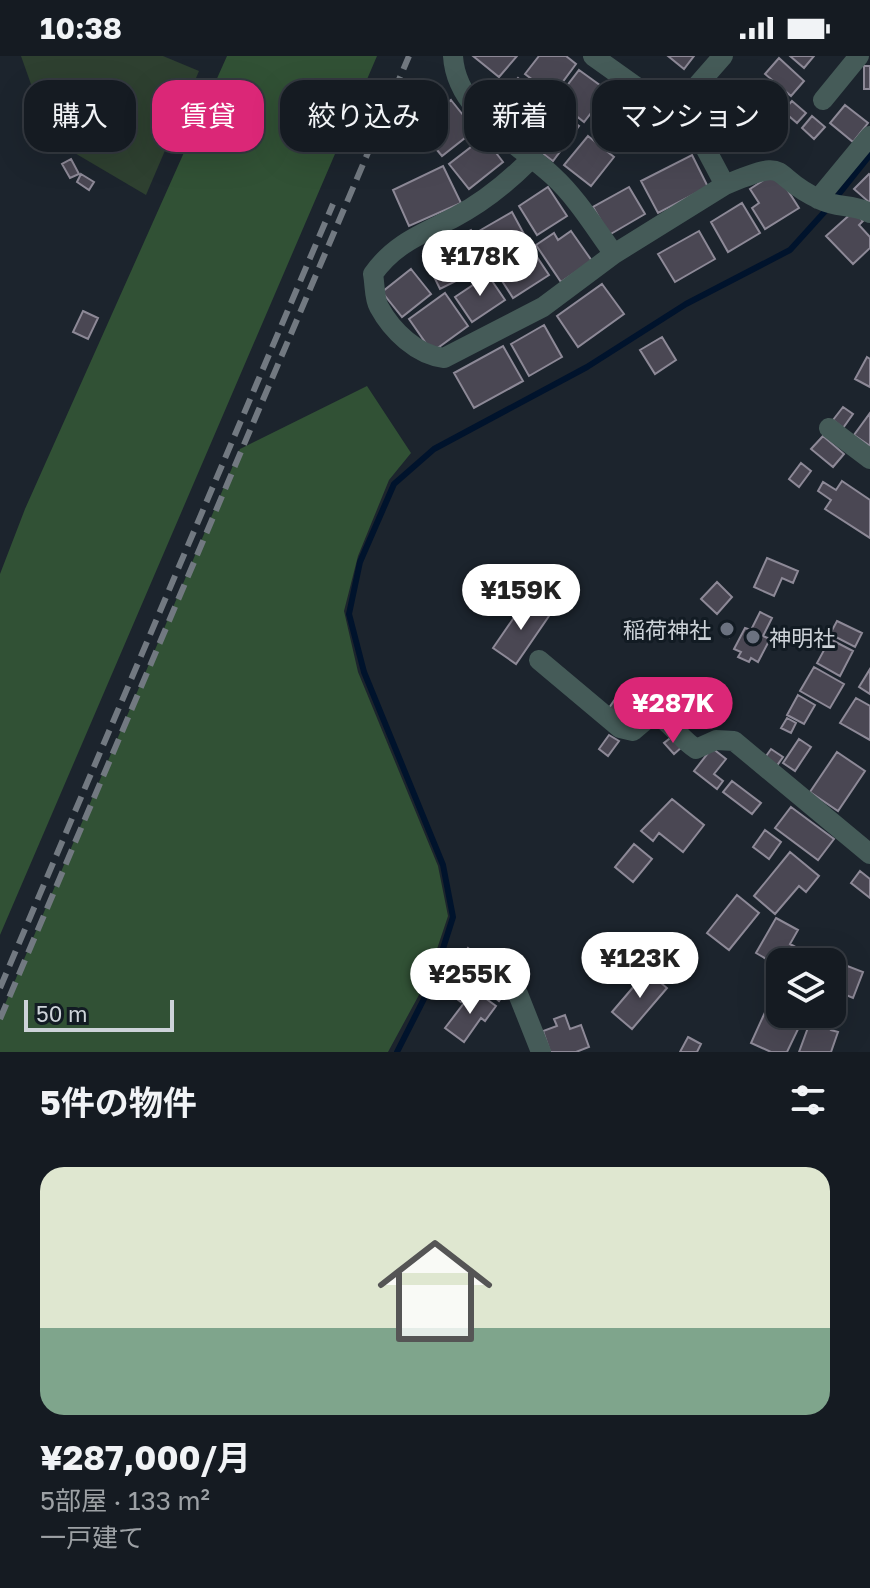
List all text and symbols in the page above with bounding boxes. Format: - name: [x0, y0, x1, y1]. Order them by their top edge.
- text: 10:38: [40, 10, 122, 46]
- chip: 購入: [24, 80, 136, 152]
- chip: 賃貸: [152, 80, 264, 152]
- chip: 絞り込み: [280, 80, 448, 152]
- chip: 新着: [464, 80, 576, 152]
- chip: マンション: [592, 80, 788, 152]
- pin: ¥178K: [424, 230, 536, 298]
- text: ¥178K: [440, 240, 520, 271]
- pin: ¥159K: [465, 564, 577, 632]
- text: ¥159K: [480, 574, 562, 605]
- place label: 稲荷神社: [623, 616, 711, 643]
- marker: 稲荷神社: [718, 620, 736, 638]
- place label: 神明社: [769, 624, 835, 651]
- marker: 神明社: [744, 628, 762, 646]
- pin: ¥287K: [617, 677, 729, 745]
- text: ¥287K: [632, 687, 714, 718]
- pin: ¥123K: [584, 932, 696, 1000]
- text: ¥123K: [599, 942, 681, 973]
- pin: ¥255K: [414, 948, 526, 1016]
- map controls: [766, 948, 846, 1028]
- button: layers: [766, 948, 846, 1028]
- text: ¥255K: [428, 958, 512, 989]
- scale bar: [24, 996, 174, 1032]
- text: 50 m: [36, 1000, 87, 1027]
- icon: filters: [786, 1078, 830, 1122]
- text: 5件の物件: [40, 1082, 197, 1122]
- icon: home: [363, 1219, 507, 1363]
- text: ¥287,000/月: [40, 1437, 251, 1477]
- text: 5部屋 · 133 m²: [40, 1485, 210, 1516]
- text: 一戸建て: [40, 1522, 144, 1553]

